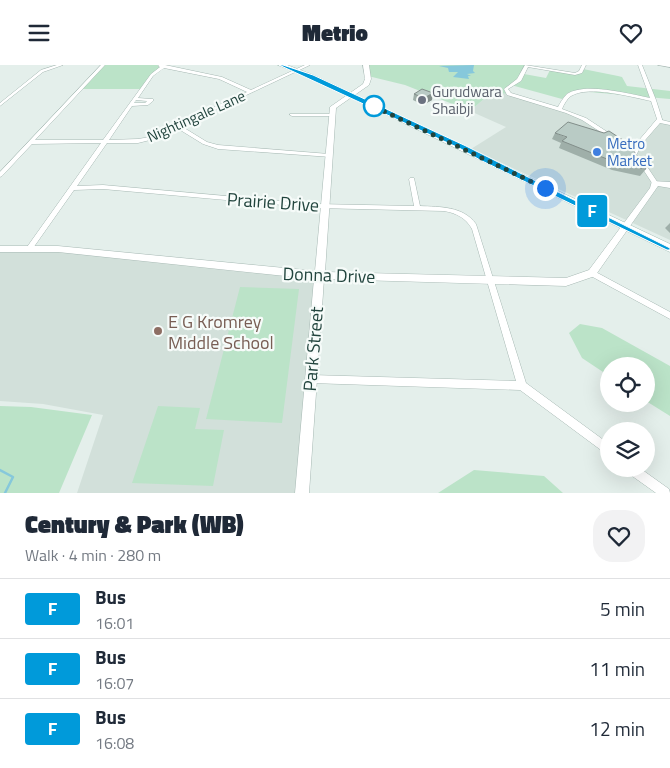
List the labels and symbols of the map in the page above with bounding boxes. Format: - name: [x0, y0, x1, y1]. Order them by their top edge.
- place label: Gurudwara Shaibji: [432, 80, 502, 120]
- street label: Nightingale Lane: [143, 84, 249, 148]
- marker: Gurudwara Shaibji: [416, 94, 428, 106]
- unlabelled marker: [363, 95, 385, 117]
- place label: Metro Market: [607, 132, 653, 172]
- marker: Metro Market: [591, 146, 603, 158]
- your location: [533, 176, 558, 201]
- street label: Prairie Drive: [226, 185, 320, 219]
- line badge: F: [576, 195, 608, 227]
- street label: Donna Drive: [282, 260, 376, 290]
- street label: Park Street: [296, 305, 330, 392]
- place label: E G Kromrey Middle School: [168, 308, 274, 356]
- marker: E G Kromrey Middle School: [152, 325, 164, 337]

